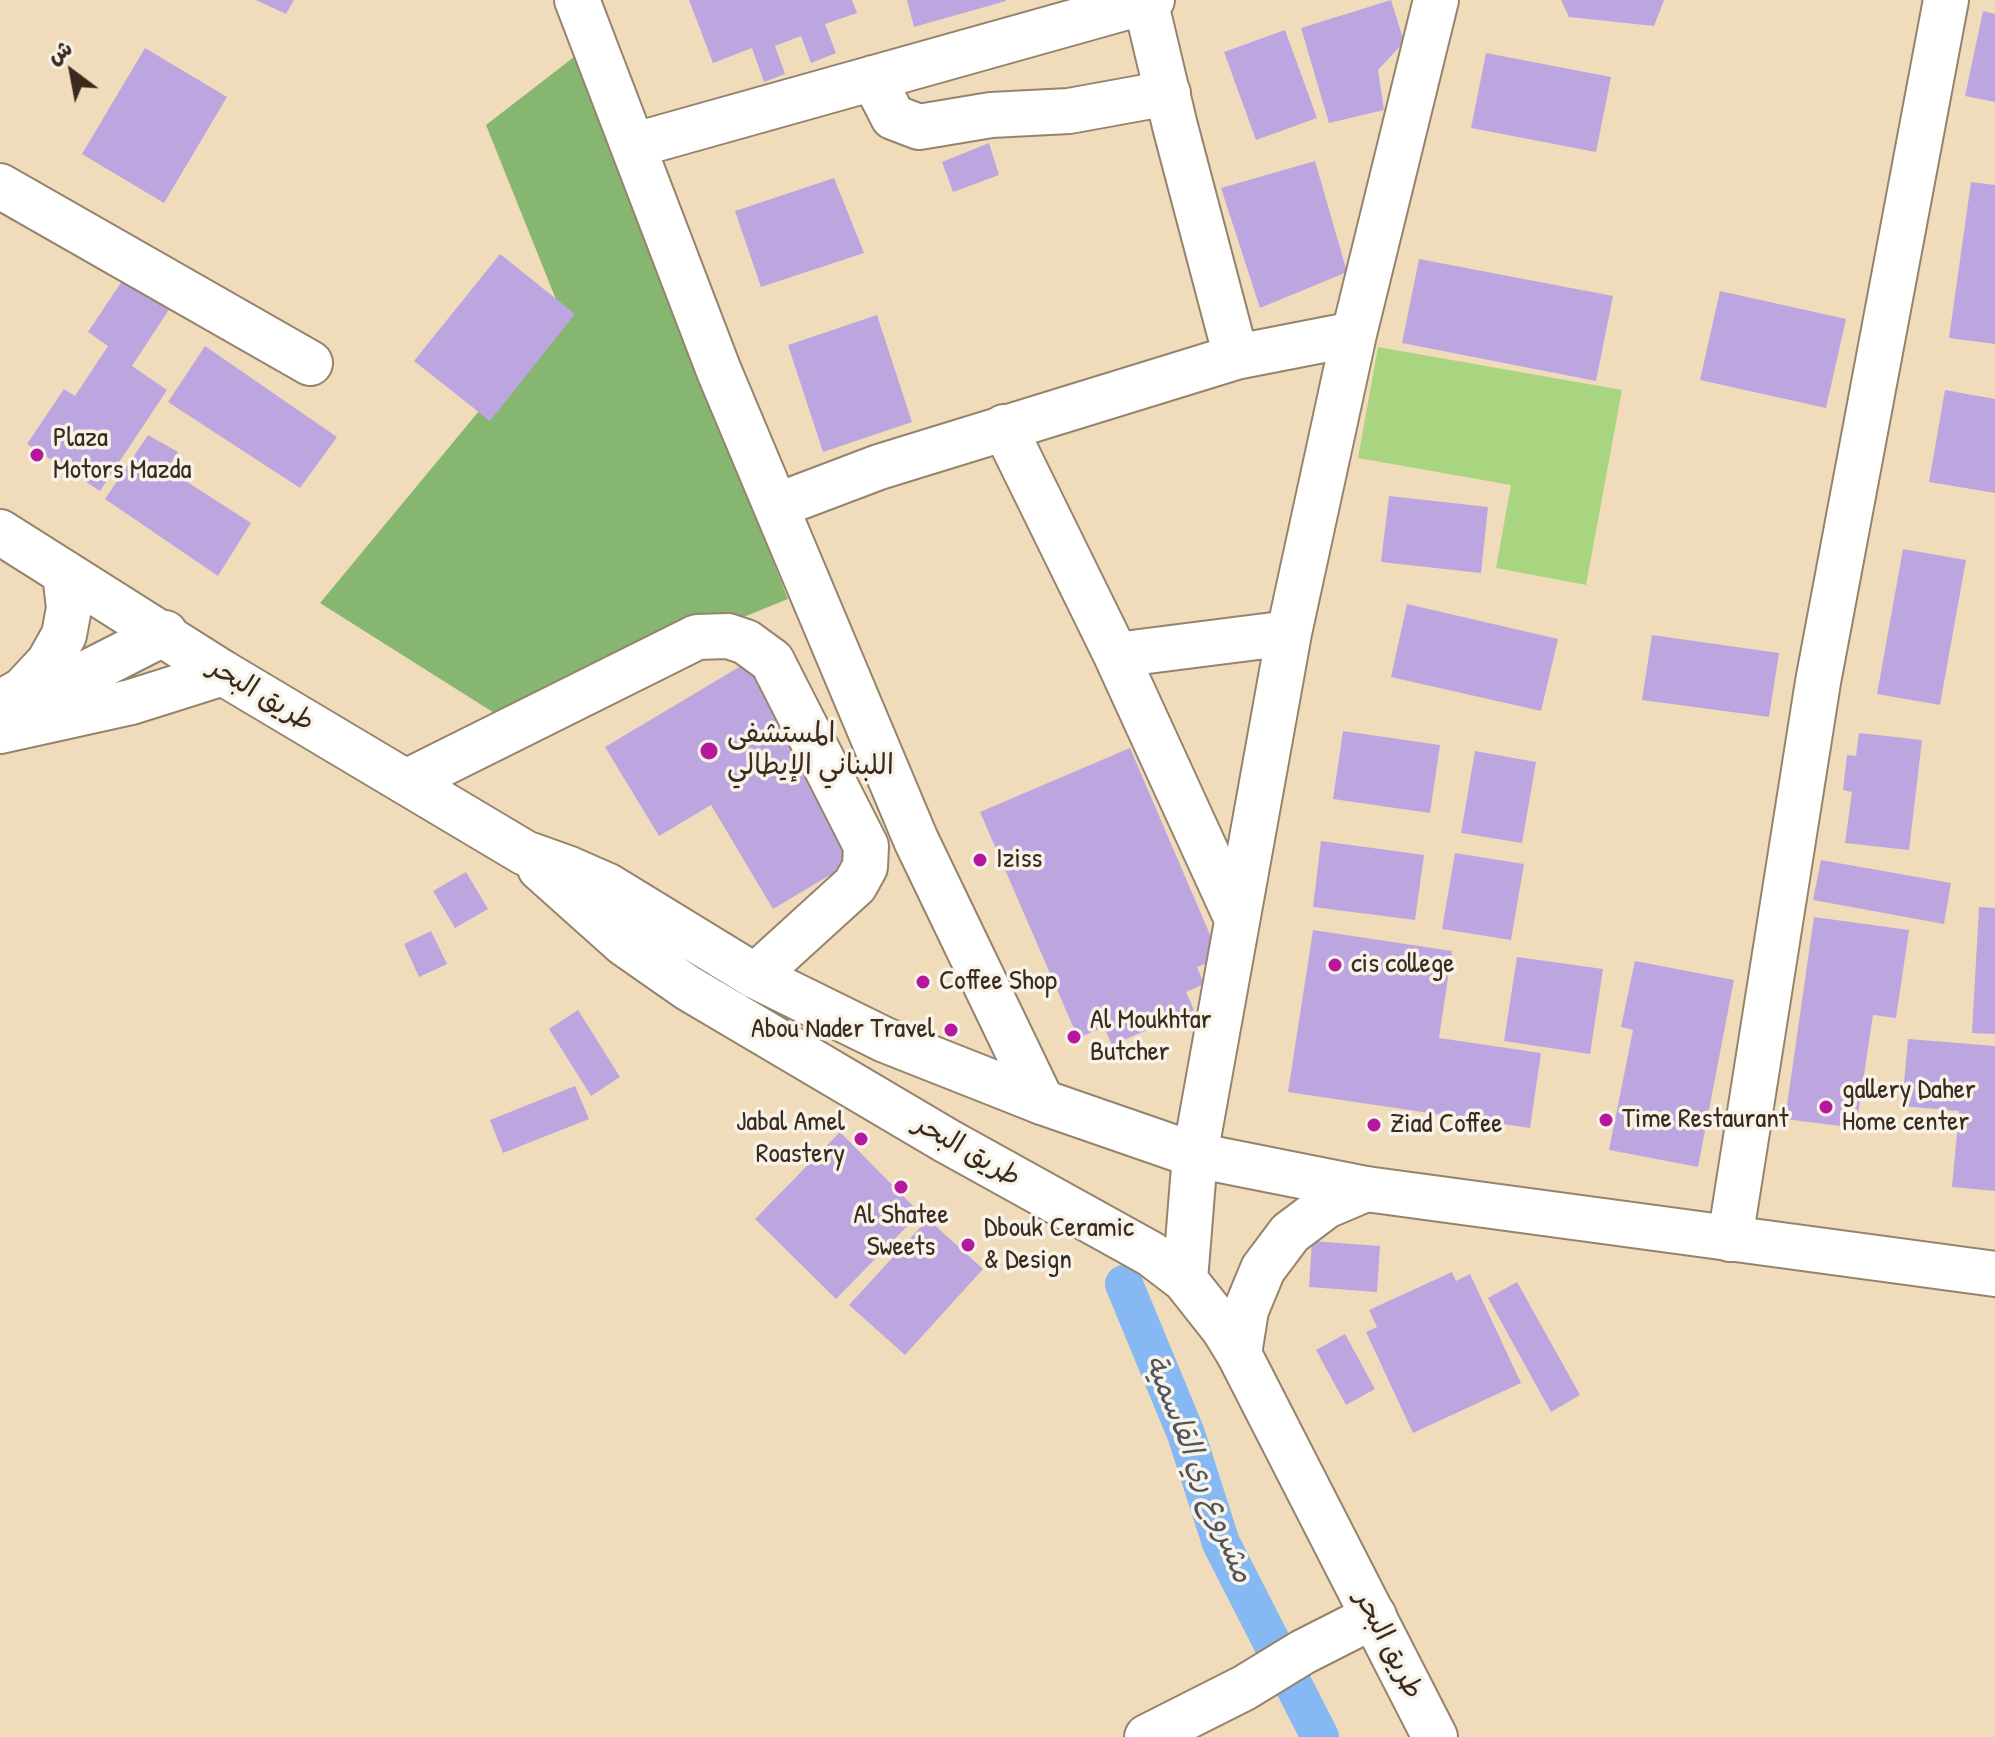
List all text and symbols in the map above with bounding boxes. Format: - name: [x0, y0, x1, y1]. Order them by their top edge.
- north arrow: [32, 32, 112, 112]
- text: ش: [41, 33, 77, 71]
- place label: Plaza Motors Mazda: [53, 422, 191, 488]
- marker: Plaza Motors Mazda: [28, 446, 46, 464]
- street label: طريق البحر: [202, 650, 320, 740]
- place label: المستشفى اللبناني الإيطالي: [727, 718, 894, 784]
- marker: المستشفى اللبناني الإيطالي: [698, 740, 720, 762]
- place label: Iziss: [996, 843, 1042, 877]
- marker: Iziss: [971, 851, 989, 869]
- place label: cis college: [1351, 948, 1454, 982]
- marker: cis college: [1326, 956, 1344, 974]
- place label: Coffee Shop: [939, 965, 1057, 999]
- marker: Coffee Shop: [914, 973, 932, 991]
- place label: Al Moukhtar Butcher: [1090, 1004, 1211, 1070]
- place label: Abou Nader Travel: [751, 1013, 935, 1047]
- marker: Abou Nader Travel: [942, 1021, 960, 1039]
- marker: Al Moukhtar Butcher: [1065, 1028, 1083, 1046]
- place label: gallery Daher Home center: [1842, 1074, 1976, 1140]
- marker: gallery Daher Home center: [1817, 1098, 1835, 1116]
- place label: Time Restaurant: [1622, 1103, 1788, 1137]
- place label: Jabal Amel Roastery: [736, 1106, 845, 1172]
- street label: طريق البحر: [908, 1107, 1026, 1195]
- place label: Ziad Coffee: [1390, 1108, 1502, 1142]
- marker: Time Restaurant: [1597, 1111, 1615, 1129]
- marker: Ziad Coffee: [1365, 1116, 1383, 1134]
- marker: Jabal Amel Roastery: [852, 1130, 870, 1148]
- marker: Al Shatee Sweets: [892, 1178, 910, 1196]
- place label: Al Shatee Sweets: [853, 1199, 949, 1265]
- place label: Dbouk Ceramic & Design: [984, 1212, 1134, 1278]
- marker: Dbouk Ceramic & Design: [959, 1236, 977, 1254]
- water label: مشروع ري القاسمية: [1136, 1350, 1260, 1588]
- street label: طريق البحر: [1346, 1585, 1430, 1705]

